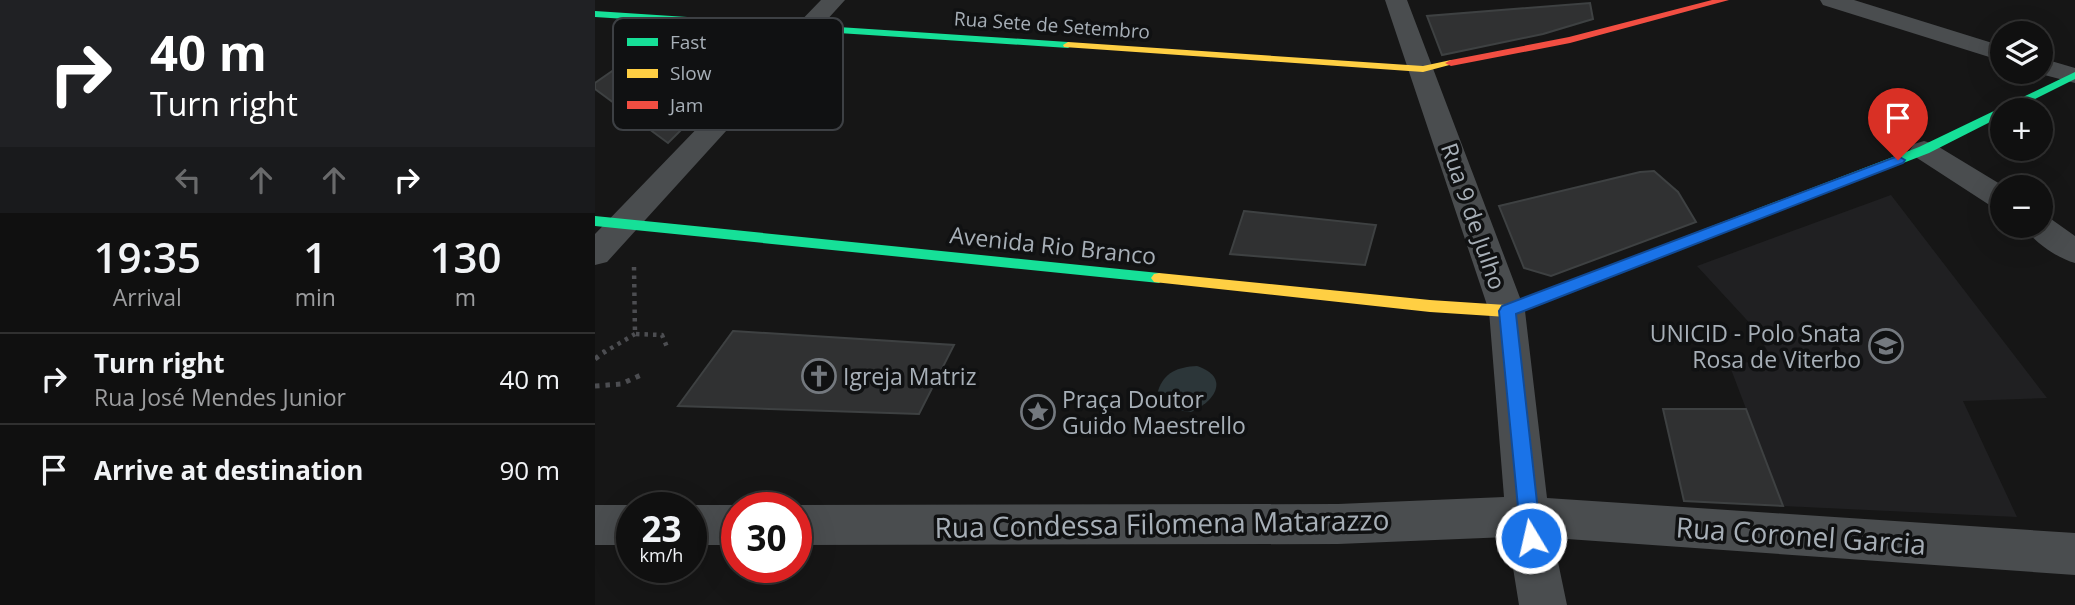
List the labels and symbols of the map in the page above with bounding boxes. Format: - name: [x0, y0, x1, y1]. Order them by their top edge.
- street label: Rua Sete de Setembro: [953, 5, 1151, 45]
- legend: [613, 18, 843, 130]
- text: Fast: [670, 29, 706, 55]
- text: Slow: [670, 60, 712, 86]
- pin: [1868, 88, 1928, 160]
- text: Jam: [668, 92, 703, 118]
- street label: Rua 9 de Julho: [1434, 138, 1514, 294]
- street label: Avenida Rio Branco: [948, 218, 1158, 272]
- place label: UNICID - Polo Snata Rosa de Viterbo: [1650, 317, 1861, 375]
- school or university icon: UNICID - Polo Snata Rosa de Viterbo: [1867, 327, 1905, 365]
- church icon: Igreja Matriz: [800, 357, 838, 395]
- place label: Igreja Matriz: [843, 360, 976, 392]
- place label: Praça Doutor Guido Maestrello: [1062, 383, 1246, 441]
- place icon: Praça Doutor Guido Maestrello: [1019, 393, 1057, 431]
- speed limit sign: 30: [721, 492, 812, 583]
- street label: Rua Condessa Filomena Matarazzo: [934, 500, 1390, 546]
- position arrow: [1494, 501, 1568, 575]
- street label: Rua Coronel Garcia: [1675, 507, 1927, 563]

